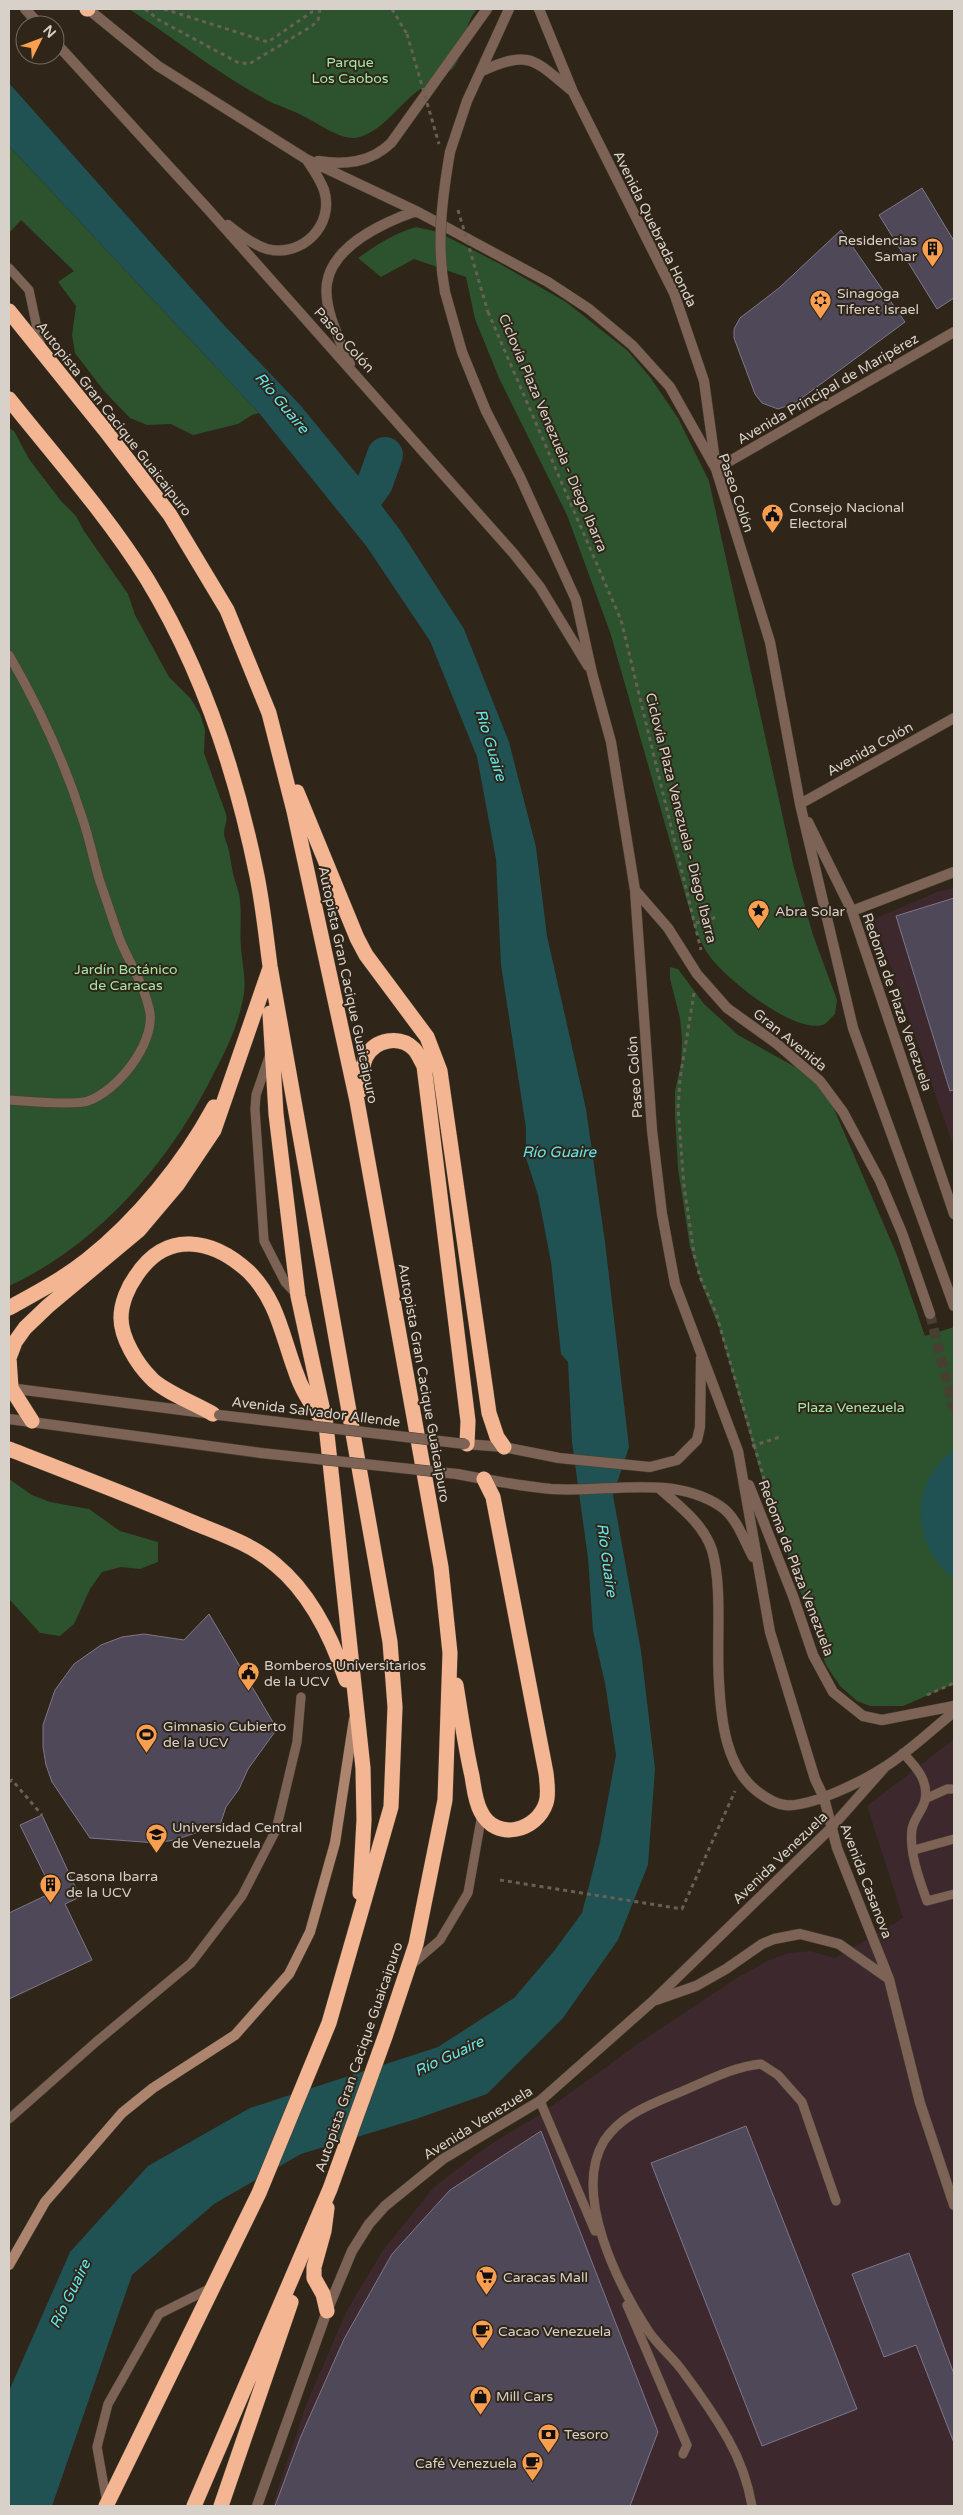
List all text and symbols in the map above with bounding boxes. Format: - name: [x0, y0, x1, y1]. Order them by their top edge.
- north arrow: [15, 15, 65, 65]
- text: N: [39, 22, 59, 42]
- park label: Parque Los Caobos: [311, 54, 389, 87]
- street label: Avenida Quebrada Honda: [610, 148, 700, 310]
- place label: Residencias Samar: [838, 232, 918, 265]
- building icon: Residencias Samar: [921, 236, 945, 267]
- place label: Sinagoga Tiferet Israel: [837, 285, 919, 318]
- synagogue icon: Sinagoga Tiferet Israel: [809, 289, 833, 320]
- street label: Paseo Colón: [310, 304, 378, 376]
- street label: Ciclovía Plaza Venezuela - Diego Ibarra: [495, 311, 611, 555]
- street label: Autopista Gran Cacique Guaicaipuro: [33, 318, 195, 520]
- street label: Avenida Principal de Maripérez: [734, 330, 922, 448]
- water label: Río Guaire: [251, 369, 314, 438]
- street label: Paseo Colón: [715, 451, 757, 535]
- place label: Consejo Nacional Electoral: [789, 499, 904, 532]
- public building icon: Consejo Nacional Electoral: [761, 503, 785, 534]
- street label: Ciclovía Plaza Venezuela - Diego Ibarra: [642, 691, 720, 945]
- water label: Río Guaire: [472, 707, 511, 785]
- street label: Avenida Colón: [824, 718, 916, 780]
- street label: Autopista Gran Cacique Guaicaipuro: [315, 865, 381, 1105]
- place icon: Abra Solar: [747, 899, 771, 930]
- place label: Abra Solar: [775, 903, 846, 920]
- street label: Redoma de Plaza Venezuela: [858, 911, 936, 1093]
- park label: Jardín Botánico de Caracas: [74, 961, 178, 994]
- street label: Gran Avenida: [750, 1005, 830, 1075]
- street label: Paseo Colón: [624, 1035, 646, 1119]
- water label: Río Guaire: [522, 1143, 598, 1161]
- street label: Autopista Gran Cacique Guaicaipuro: [395, 1262, 453, 1504]
- street label: Avenida Salvador Allende: [231, 1393, 401, 1431]
- park label: Plaza Venezuela: [797, 1399, 905, 1416]
- street label: Redoma de Plaza Venezuela: [755, 1478, 837, 1658]
- water label: Río Guaire: [593, 1522, 621, 1599]
- place label: Bomberos Universitarios de la UCV: [264, 1657, 427, 1690]
- public building icon: Bomberos Universitarios de la UCV: [236, 1661, 260, 1692]
- place label: Gimnasio Cubierto de la UCV: [163, 1718, 286, 1751]
- sports icon: Gimnasio Cubierto de la UCV: [135, 1722, 159, 1753]
- street label: Avenida Venezuela: [729, 1808, 831, 1908]
- place label: Universidad Central de Venezuela: [172, 1819, 302, 1852]
- street label: Avenida Casanova: [836, 1821, 896, 1941]
- school or university icon: Universidad Central de Venezuela: [144, 1823, 168, 1854]
- place label: Casona Ibarra de la UCV: [66, 1868, 158, 1901]
- building icon: Casona Ibarra de la UCV: [38, 1872, 62, 1903]
- street label: Autopista Gran Cacique Guaicaipuro: [312, 1940, 406, 2174]
- water label: Río Guaire: [412, 2032, 488, 2080]
- street label: Avenida Venezuela: [420, 2083, 536, 2163]
- water label: Río Guaire: [46, 2255, 95, 2331]
- supermarket icon: Caracas Mall: [475, 2265, 499, 2296]
- place label: Caracas Mall: [503, 2269, 588, 2286]
- cafe icon: Cacao Venezuela: [470, 2319, 494, 2350]
- place label: Cacao Venezuela: [498, 2323, 611, 2340]
- shop icon: Mill Cars: [468, 2384, 492, 2415]
- place label: Mill Cars: [496, 2388, 553, 2405]
- bank icon: Tesoro: [536, 2422, 560, 2453]
- place label: Tesoro: [564, 2426, 608, 2443]
- cafe icon: Café Venezuela: [521, 2451, 545, 2482]
- place label: Café Venezuela: [415, 2455, 517, 2472]

